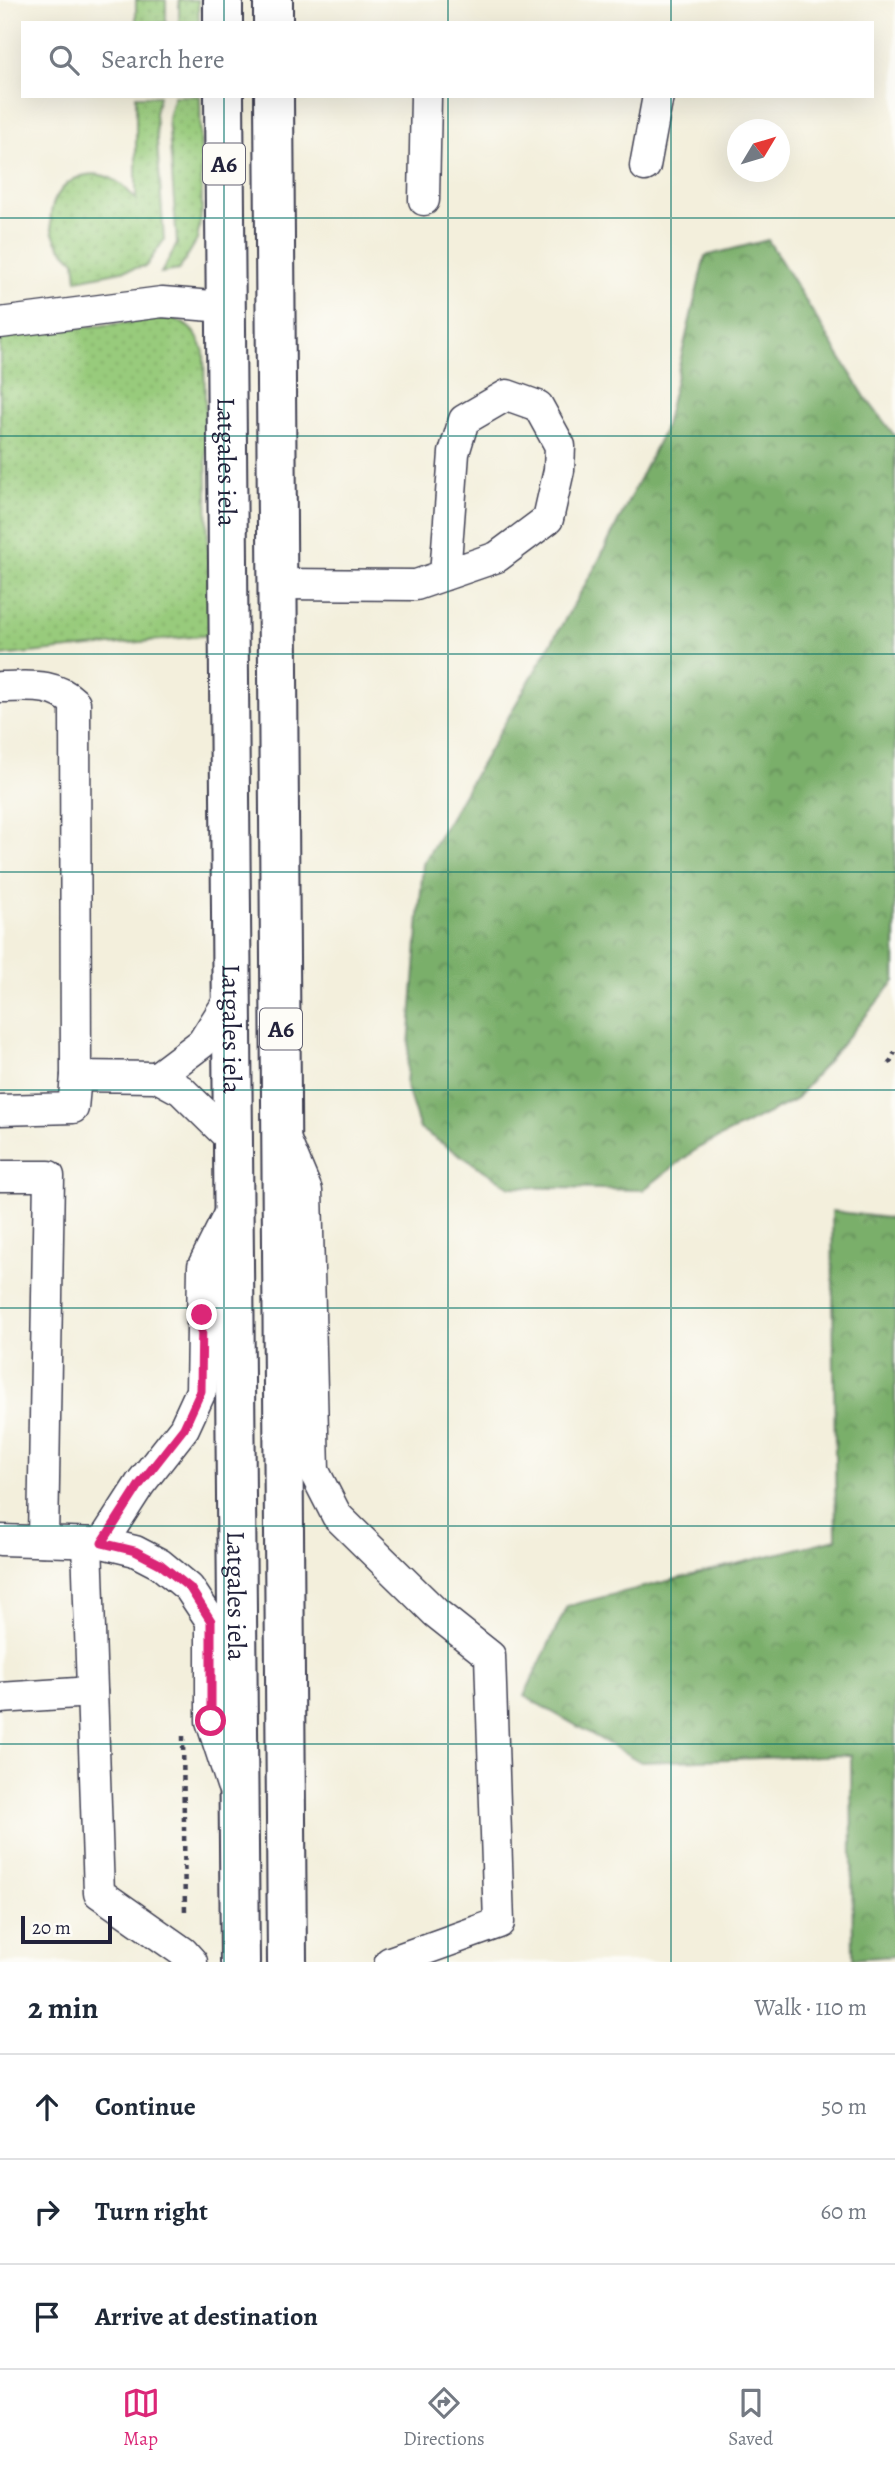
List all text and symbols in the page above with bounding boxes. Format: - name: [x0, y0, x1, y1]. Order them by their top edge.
- search box: [21, 21, 874, 98]
- icon: search: [45, 41, 83, 79]
- text: Search here: [101, 42, 225, 77]
- north arrow: [727, 119, 790, 182]
- road number: A6: [203, 144, 245, 184]
- street label: Latgales iela: [209, 397, 245, 527]
- street label: Latgales iela: [214, 964, 250, 1094]
- road number: A6: [260, 1009, 302, 1050]
- route end: [186, 1299, 217, 1330]
- street label: Latgales iela: [219, 1531, 255, 1661]
- route start: [195, 1705, 226, 1736]
- scale bar: [21, 1913, 112, 1945]
- text: 20 m: [32, 1915, 71, 1941]
- text: 2 min: [28, 1988, 98, 2028]
- text: Walk · 110 m: [754, 1992, 867, 2023]
- icon: ahead: [28, 2088, 66, 2126]
- text: Continue: [95, 2089, 196, 2124]
- text: 50 m: [821, 2091, 867, 2122]
- icon: right: [28, 2193, 66, 2231]
- text: Turn right: [95, 2194, 208, 2229]
- text: 60 m: [820, 2196, 867, 2227]
- icon: arrive: [28, 2298, 66, 2336]
- text: Arrive at destination: [95, 2299, 318, 2334]
- tab: Map: [122, 2384, 160, 2452]
- tab: Directions: [403, 2384, 485, 2452]
- tab: Saved: [728, 2384, 773, 2452]

